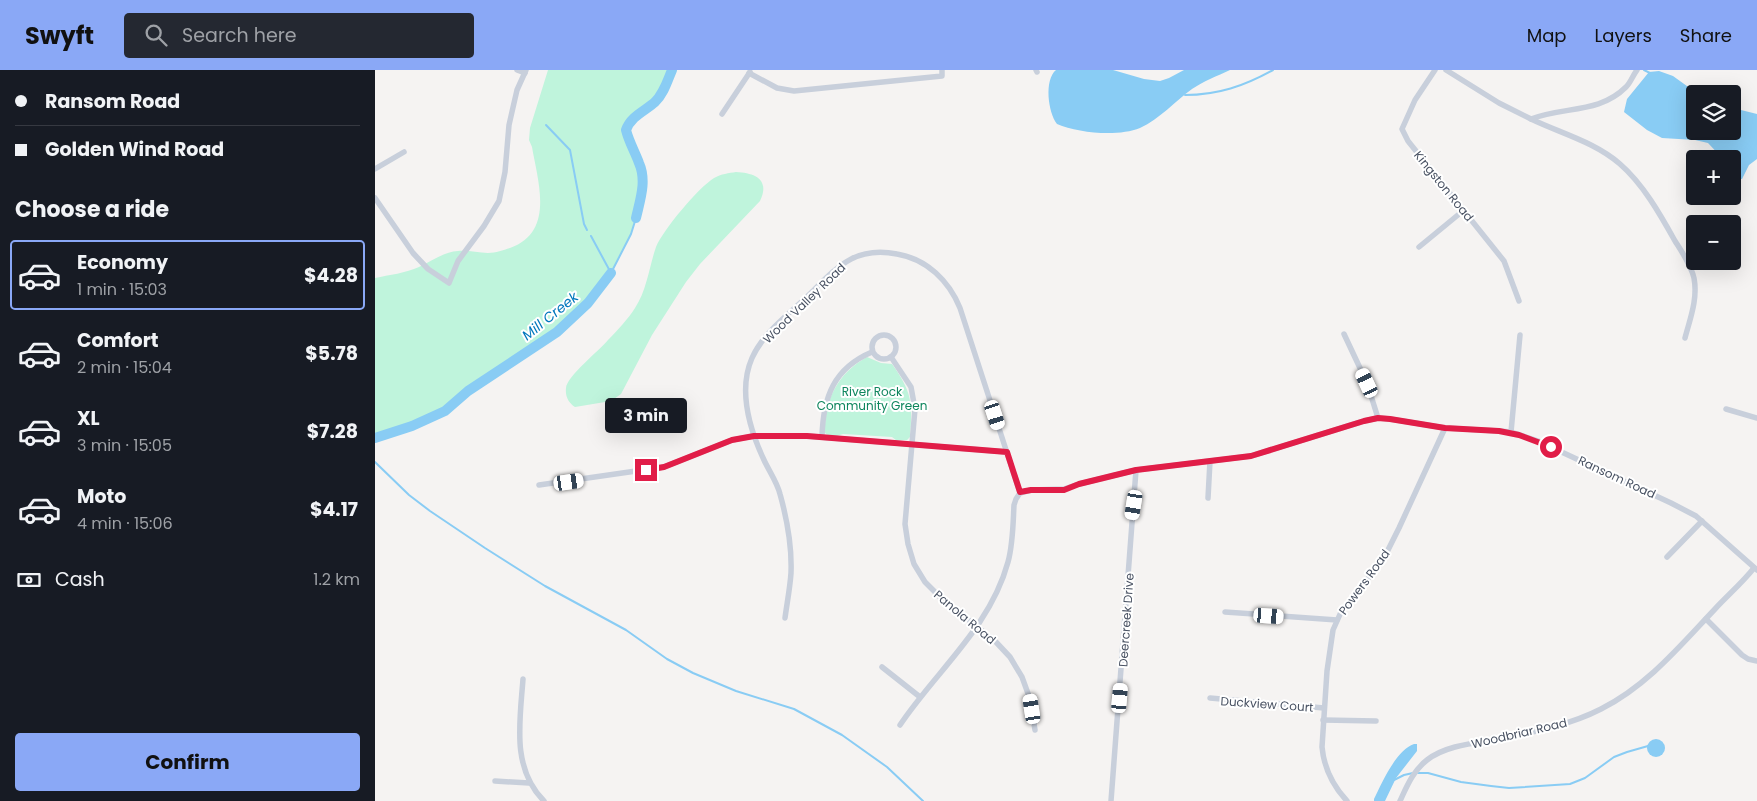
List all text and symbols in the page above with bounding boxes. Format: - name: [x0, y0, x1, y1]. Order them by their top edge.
- search box: [124, 13, 474, 58]
- text: Swyft: [25, 19, 94, 52]
- icon: search: [142, 21, 170, 49]
- text: Search here: [182, 22, 297, 49]
- text: Map: [1527, 23, 1567, 48]
- text: Layers: [1595, 23, 1652, 48]
- text: Share: [1680, 23, 1732, 48]
- map controls: [1686, 85, 1741, 270]
- button: layers: [1686, 85, 1741, 140]
- text: Ransom Road: [45, 88, 180, 115]
- text: Golden Wind Road: [45, 136, 224, 163]
- street label: Kingston Road: [1410, 147, 1478, 225]
- button: +: [1686, 150, 1741, 205]
- text: Choose a ride: [15, 194, 169, 225]
- button: −: [1686, 215, 1741, 270]
- text: Economy: [77, 249, 168, 276]
- icon: car: [17, 253, 62, 298]
- street label: Wood Valley Road: [759, 259, 849, 347]
- text: $4.28: [304, 262, 358, 289]
- text: 1 min · 15:03: [77, 278, 167, 301]
- water label: Mill Creek: [518, 287, 583, 345]
- text: Comfort: [77, 327, 159, 354]
- icon: car: [17, 331, 62, 376]
- text: $5.78: [305, 340, 358, 367]
- text: 2 min · 15:04: [77, 356, 172, 379]
- car: [1353, 366, 1380, 400]
- park label: River Rock Community Green: [817, 383, 927, 414]
- callout: 3 min: [605, 398, 687, 432]
- car: [983, 398, 1006, 432]
- text: 3 min: [623, 404, 669, 427]
- text: XL: [77, 405, 100, 432]
- icon: car: [17, 409, 62, 454]
- text: $7.28: [307, 418, 358, 445]
- text: 3 min · 15:05: [77, 434, 172, 457]
- route start: [1540, 436, 1562, 458]
- street label: Ransom Road: [1575, 452, 1659, 502]
- route end: [635, 459, 657, 481]
- car: [553, 472, 584, 492]
- text: Moto: [77, 483, 126, 510]
- icon: car: [17, 487, 62, 532]
- car: [1124, 489, 1143, 521]
- text: $4.17: [310, 496, 358, 523]
- text: 4 min · 15:06: [77, 512, 173, 535]
- street label: Powers Road: [1334, 546, 1394, 618]
- icon: cash: [15, 566, 43, 594]
- text: Cash: [55, 566, 105, 593]
- text: 1.2 km: [313, 568, 360, 591]
- street label: Deercreek Drive: [1114, 573, 1138, 667]
- street label: Panola Road: [930, 586, 1000, 648]
- car: [1253, 607, 1284, 625]
- car: [1111, 682, 1128, 714]
- street label: Duckview Court: [1220, 692, 1314, 716]
- car: [1022, 693, 1041, 725]
- street label: Woodbriar Road: [1469, 714, 1569, 752]
- button: Confirm: [15, 733, 360, 791]

